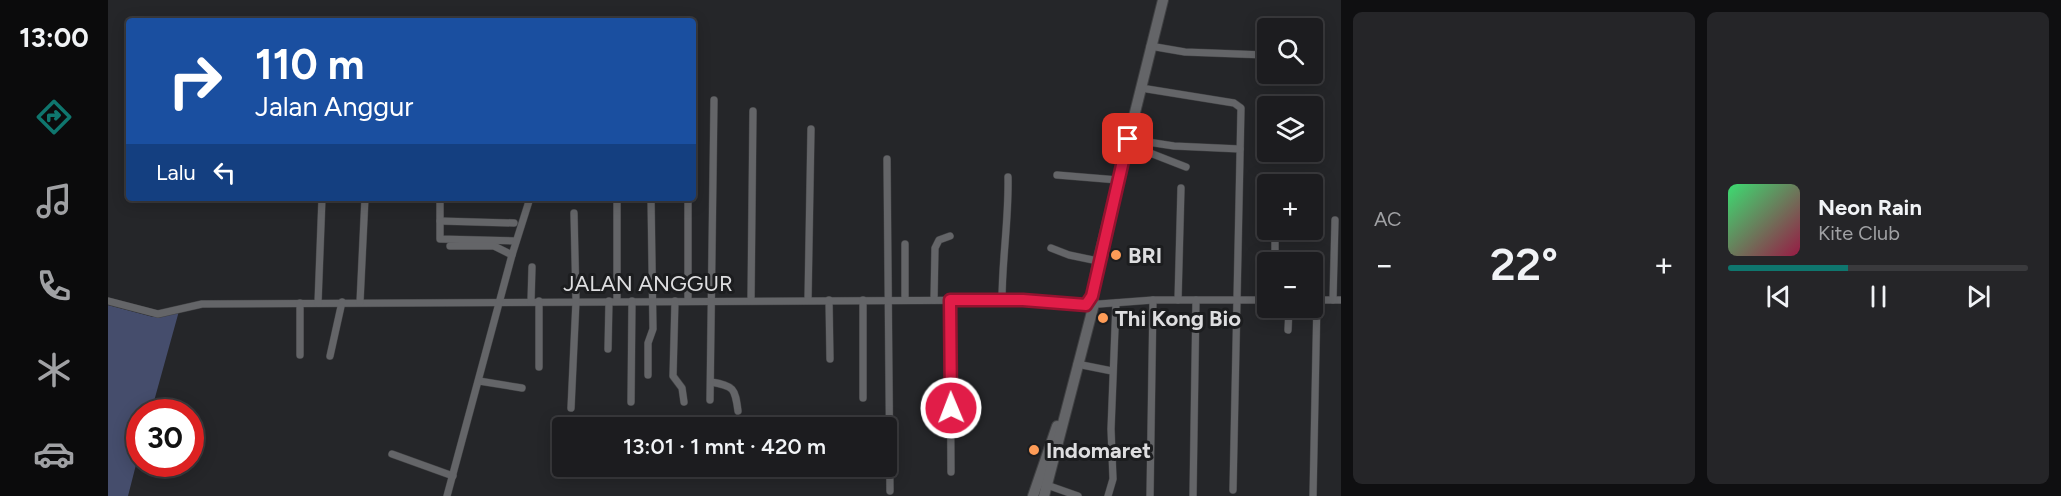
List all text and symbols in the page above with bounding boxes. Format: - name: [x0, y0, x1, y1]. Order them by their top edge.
- map controls: [1257, 18, 1323, 318]
- button: search: [1257, 18, 1323, 84]
- text: 13:00: [19, 21, 89, 54]
- text: 110 m: [255, 39, 364, 90]
- icon: right: [156, 42, 234, 120]
- text: Jalan Anggur: [255, 90, 413, 123]
- icon: directions: [33, 96, 75, 138]
- button: layers: [1257, 96, 1323, 162]
- pin: [1102, 113, 1153, 164]
- icon: arrive: [1111, 122, 1144, 155]
- icon: left: [208, 156, 241, 189]
- text: Lalu: [156, 159, 196, 186]
- button: +: [1257, 174, 1323, 240]
- icon: music: [33, 180, 75, 222]
- text: Neon Rain: [1818, 194, 1922, 221]
- text: AC: [1374, 207, 1402, 231]
- text: Kite Club: [1818, 221, 1900, 245]
- text: 22°: [1490, 237, 1558, 291]
- place label: BRI: [1128, 242, 1162, 269]
- text: −: [1374, 245, 1395, 284]
- text: +: [1653, 245, 1674, 284]
- marker: BRI: [1109, 248, 1123, 262]
- button: −: [1257, 252, 1323, 318]
- icon: phone: [33, 265, 75, 307]
- street label: JALAN ANGGUR: [563, 270, 733, 297]
- icon: previous: [1762, 280, 1795, 313]
- icon: pause: [1862, 280, 1895, 313]
- icon: next: [1962, 280, 1995, 313]
- place label: Thi Kong Bio: [1115, 305, 1241, 332]
- marker: Thi Kong Bio: [1096, 311, 1110, 325]
- icon: climate: [33, 349, 75, 391]
- position arrow: [919, 376, 983, 440]
- speed limit sign: 30: [126, 399, 204, 477]
- icon: car: [33, 433, 75, 475]
- text: 13:01 · 1 mnt · 420 m: [623, 433, 826, 460]
- place label: Indomaret: [1046, 437, 1151, 464]
- marker: Indomaret: [1027, 443, 1041, 457]

